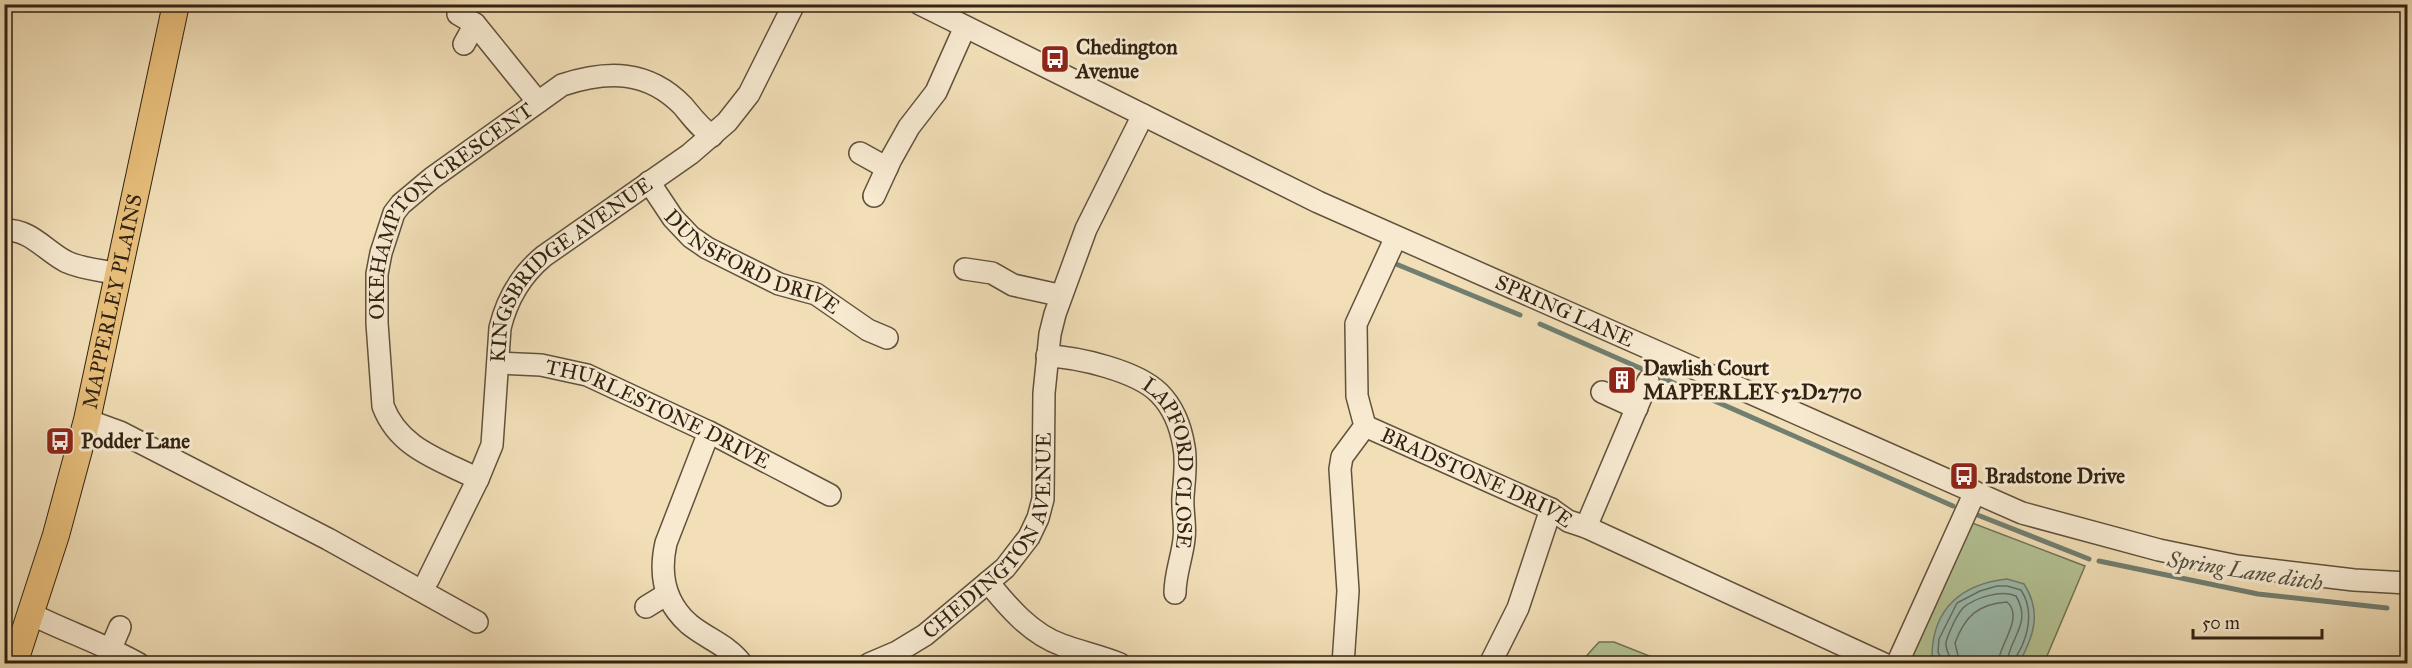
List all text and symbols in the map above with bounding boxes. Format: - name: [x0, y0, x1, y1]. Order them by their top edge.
- place label: Chedington Avenue: [1074, 34, 1178, 84]
- bus stop icon: Chedington Avenue: [1039, 43, 1071, 75]
- street label: OKEHAMPTON CRESCENT: [364, 97, 538, 320]
- street label: KINGSBRIDGE AVENUE: [485, 171, 657, 363]
- street label: MAPPERLEY PLAINS: [77, 192, 148, 411]
- street label: DUNSFORD DRIVE: [659, 204, 845, 320]
- street label: SPRING LANE: [1491, 269, 1638, 353]
- street label: THURLESTONE DRIVE: [543, 353, 775, 475]
- place label: Dawlish Court MAPPERLEY 52D2770: [1643, 355, 1862, 405]
- building icon: Dawlish Court MAPPERLEY 52D2770: [1606, 364, 1638, 396]
- street label: LAPFORD CLOSE: [1137, 371, 1198, 551]
- street label: BRADSTONE DRIVE: [1377, 422, 1578, 533]
- bus stop icon: Podder Lane: [44, 425, 76, 457]
- place label: Podder Lane: [81, 428, 190, 454]
- street label: CHEDINGTON AVENUE: [917, 432, 1057, 644]
- bus stop icon: Bradstone Drive: [1948, 460, 1980, 492]
- place label: Bradstone Drive: [1985, 463, 2125, 489]
- water label: Spring Lane ditch: [2164, 545, 2325, 597]
- scale bar: [2193, 602, 2322, 640]
- text: 50 m: [2202, 612, 2240, 634]

